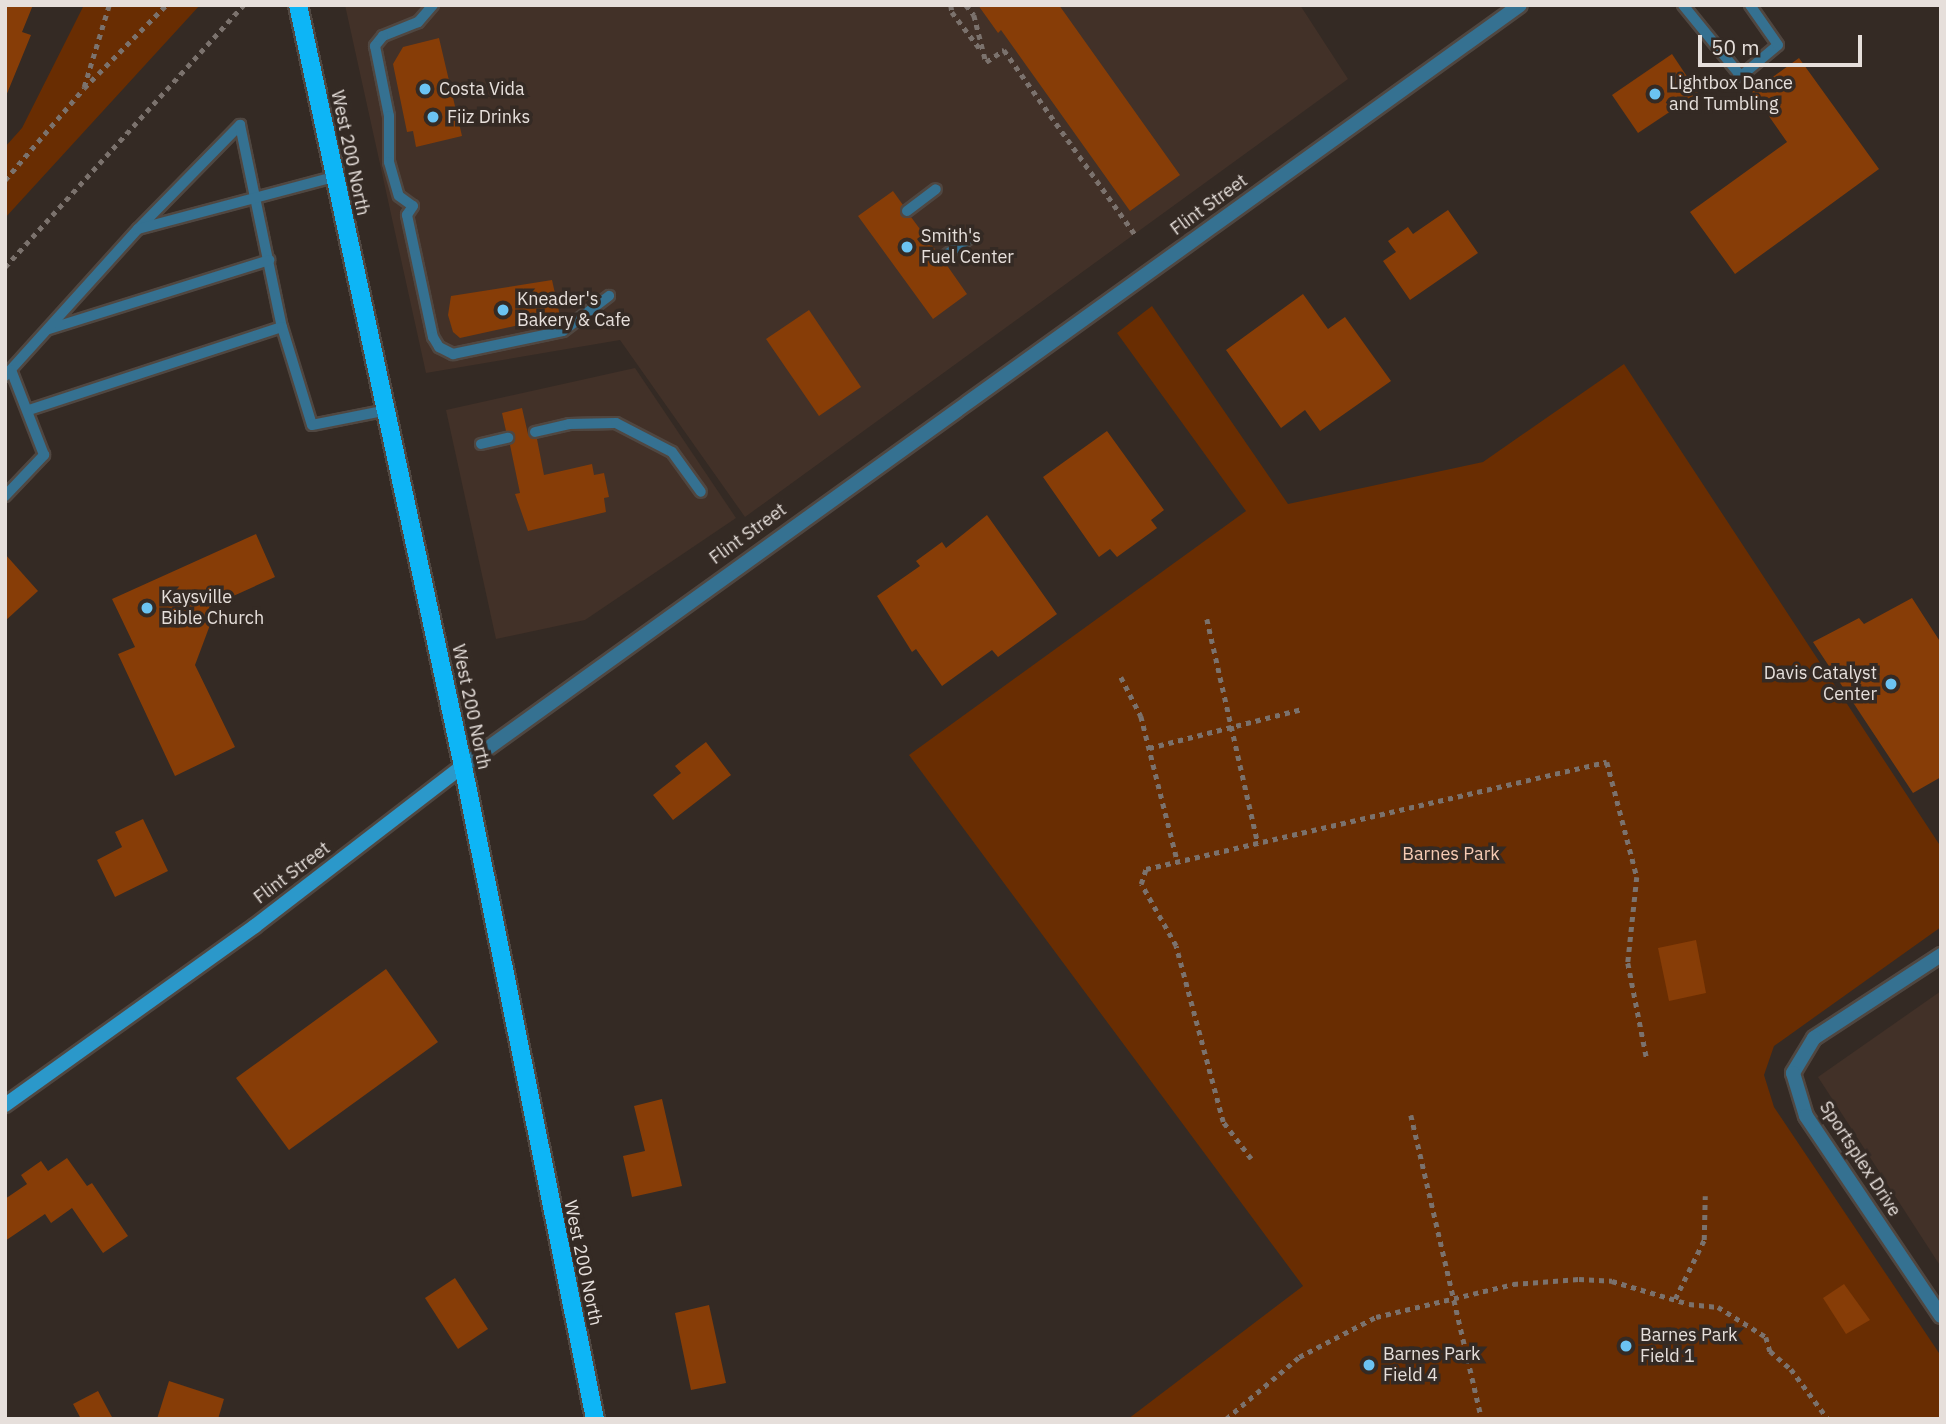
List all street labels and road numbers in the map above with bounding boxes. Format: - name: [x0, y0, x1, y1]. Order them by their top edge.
- street label: West 200 North: [326, 88, 374, 218]
- street label: Flint Street: [1166, 170, 1252, 240]
- street label: Flint Street: [705, 499, 791, 569]
- street label: West 200 North: [447, 642, 495, 772]
- street label: Flint Street: [250, 837, 334, 909]
- street label: Sportsplex Drive: [1815, 1097, 1905, 1221]
- street label: West 200 North: [559, 1198, 607, 1328]

